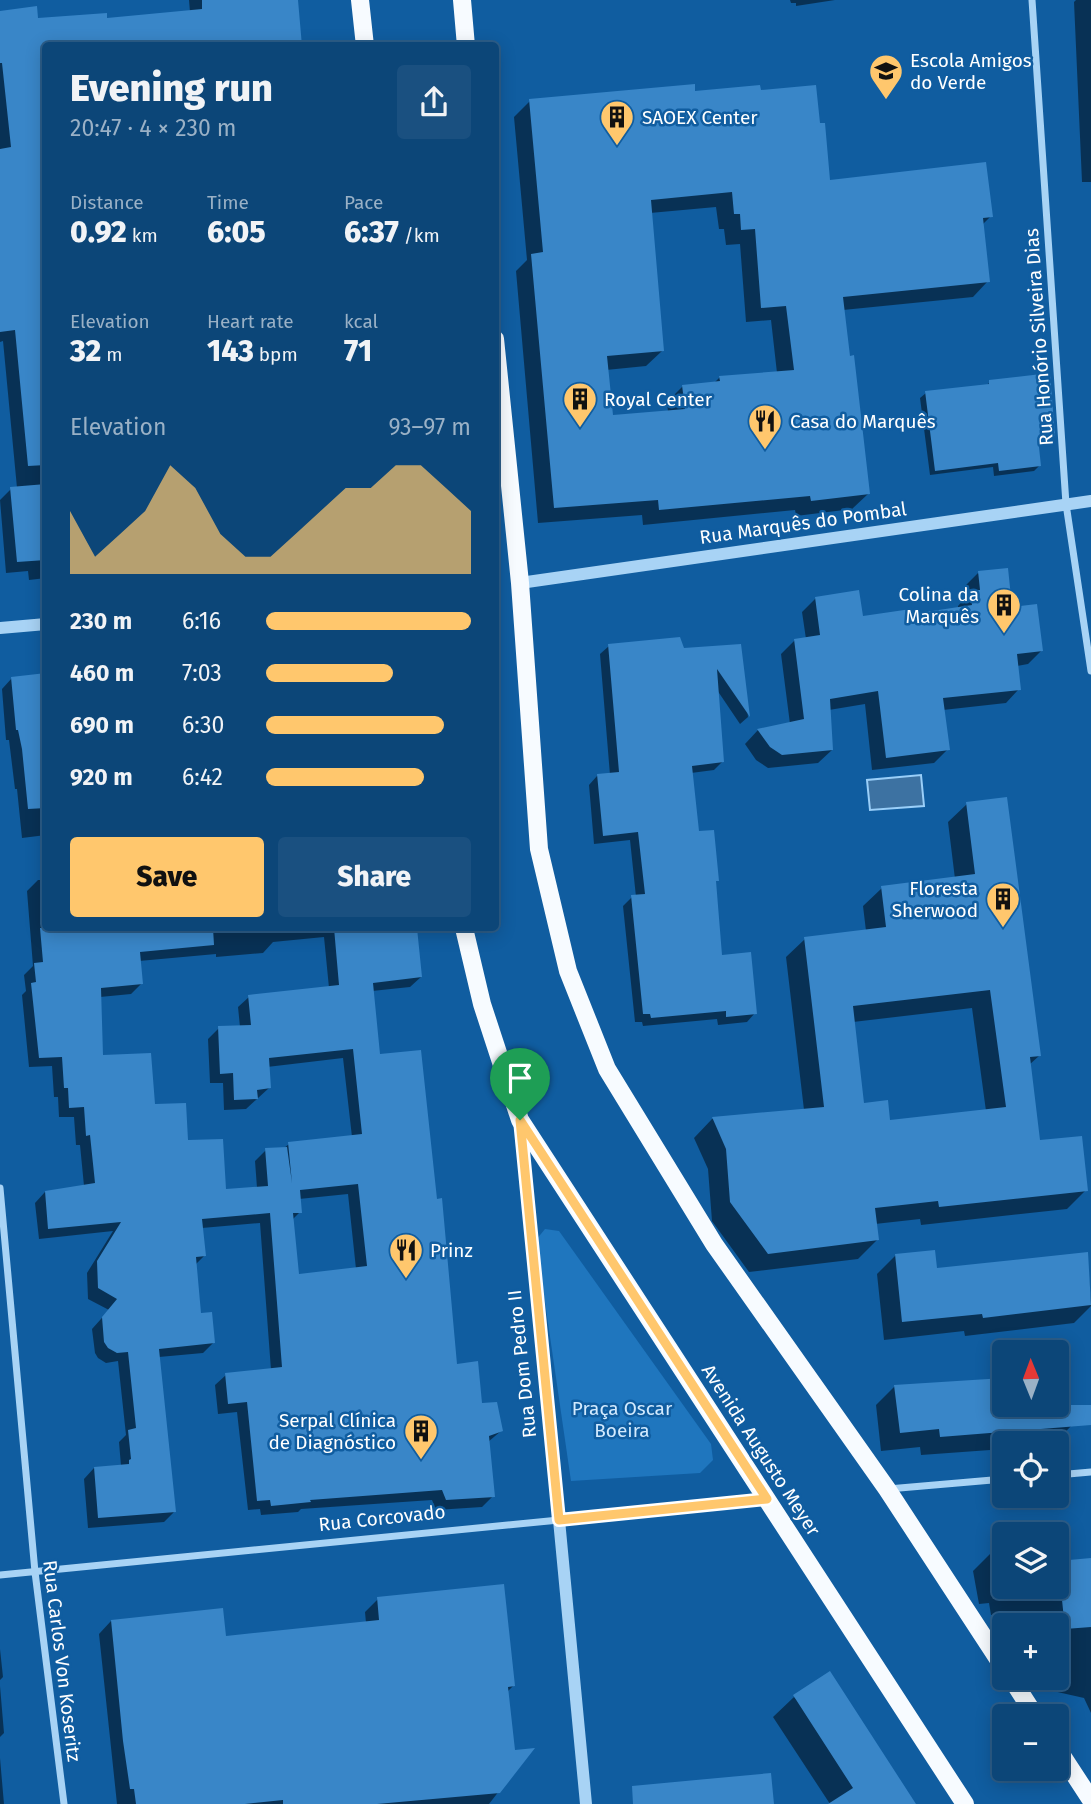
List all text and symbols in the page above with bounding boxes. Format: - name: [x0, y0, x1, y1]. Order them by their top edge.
- place label: Escola Amigos do Verde: [910, 49, 1032, 94]
- school or university icon: Escola Amigos do Verde: [867, 52, 905, 101]
- text: Evening run: [70, 65, 273, 111]
- button: share: [397, 65, 471, 139]
- building icon: SAOEX Center: [598, 98, 636, 147]
- place label: SAOEX Center: [642, 106, 758, 129]
- text: 20:47 · 4 × 230 m: [70, 114, 237, 142]
- text: Distance: [70, 191, 144, 214]
- text: Time: [207, 191, 249, 214]
- text: Pace: [344, 191, 383, 214]
- text: 0.92: [70, 214, 127, 250]
- text: 6:05: [207, 214, 266, 250]
- text: 6:37: [344, 214, 399, 250]
- text: km: [127, 224, 158, 247]
- text: /km: [399, 224, 440, 247]
- street label: Rua Honório Silveira Dias: [1020, 227, 1058, 446]
- text: Elevation: [70, 310, 150, 333]
- text: Heart rate: [207, 310, 294, 333]
- text: kcal: [344, 310, 378, 333]
- text: 32: [70, 333, 101, 369]
- text: 143: [207, 333, 254, 369]
- text: 71: [344, 333, 372, 369]
- text: m: [101, 343, 123, 366]
- text: bpm: [254, 343, 298, 366]
- building icon: Royal Center: [561, 380, 599, 429]
- place label: Royal Center: [604, 388, 713, 411]
- restaurant icon: Casa do Marquês: [746, 402, 784, 451]
- place label: Casa do Marquês: [790, 410, 936, 433]
- text: Elevation: [70, 413, 166, 441]
- text: 93–97 m: [388, 413, 471, 441]
- street label: Rua Marquês do Pombal: [698, 497, 908, 549]
- place label: Colina da Marquês: [899, 583, 979, 628]
- building icon: Colina da Marquês: [985, 586, 1023, 635]
- text: 230 m: [70, 607, 132, 635]
- text: 6:16: [182, 607, 221, 635]
- text: 460 m: [70, 659, 134, 687]
- text: 7:03: [182, 659, 222, 687]
- text: 690 m: [70, 711, 134, 739]
- text: 6:30: [182, 711, 224, 739]
- text: 920 m: [70, 763, 133, 791]
- text: 6:42: [182, 763, 223, 791]
- button: Save: [70, 837, 264, 917]
- button: Share: [278, 837, 471, 917]
- place label: Floresta Sherwood: [892, 877, 978, 922]
- building icon: Floresta Sherwood: [984, 880, 1022, 929]
- pin: [490, 1048, 550, 1120]
- icon: arrive: [501, 1059, 539, 1097]
- restaurant icon: Prinz: [387, 1231, 425, 1280]
- place label: Prinz: [430, 1239, 473, 1262]
- street label: Rua Dom Pedro II: [503, 1289, 541, 1439]
- north arrow: [992, 1340, 1069, 1418]
- map controls: [992, 1340, 1069, 1781]
- street label: Avenida Augusto Meyer: [697, 1360, 825, 1541]
- park label: Praça Oscar Boeira: [572, 1397, 673, 1442]
- place label: Serpal Clínica de Diagnóstico: [269, 1409, 396, 1454]
- building icon: Serpal Clínica de Diagnóstico: [402, 1412, 440, 1461]
- button: locate: [992, 1431, 1069, 1508]
- street label: Rua Corcovado: [317, 1500, 447, 1536]
- button: layers: [992, 1522, 1069, 1599]
- street label: Rua Carlos Von Koseritz: [38, 1559, 86, 1763]
- button: +: [992, 1613, 1069, 1690]
- button: −: [992, 1704, 1069, 1781]

